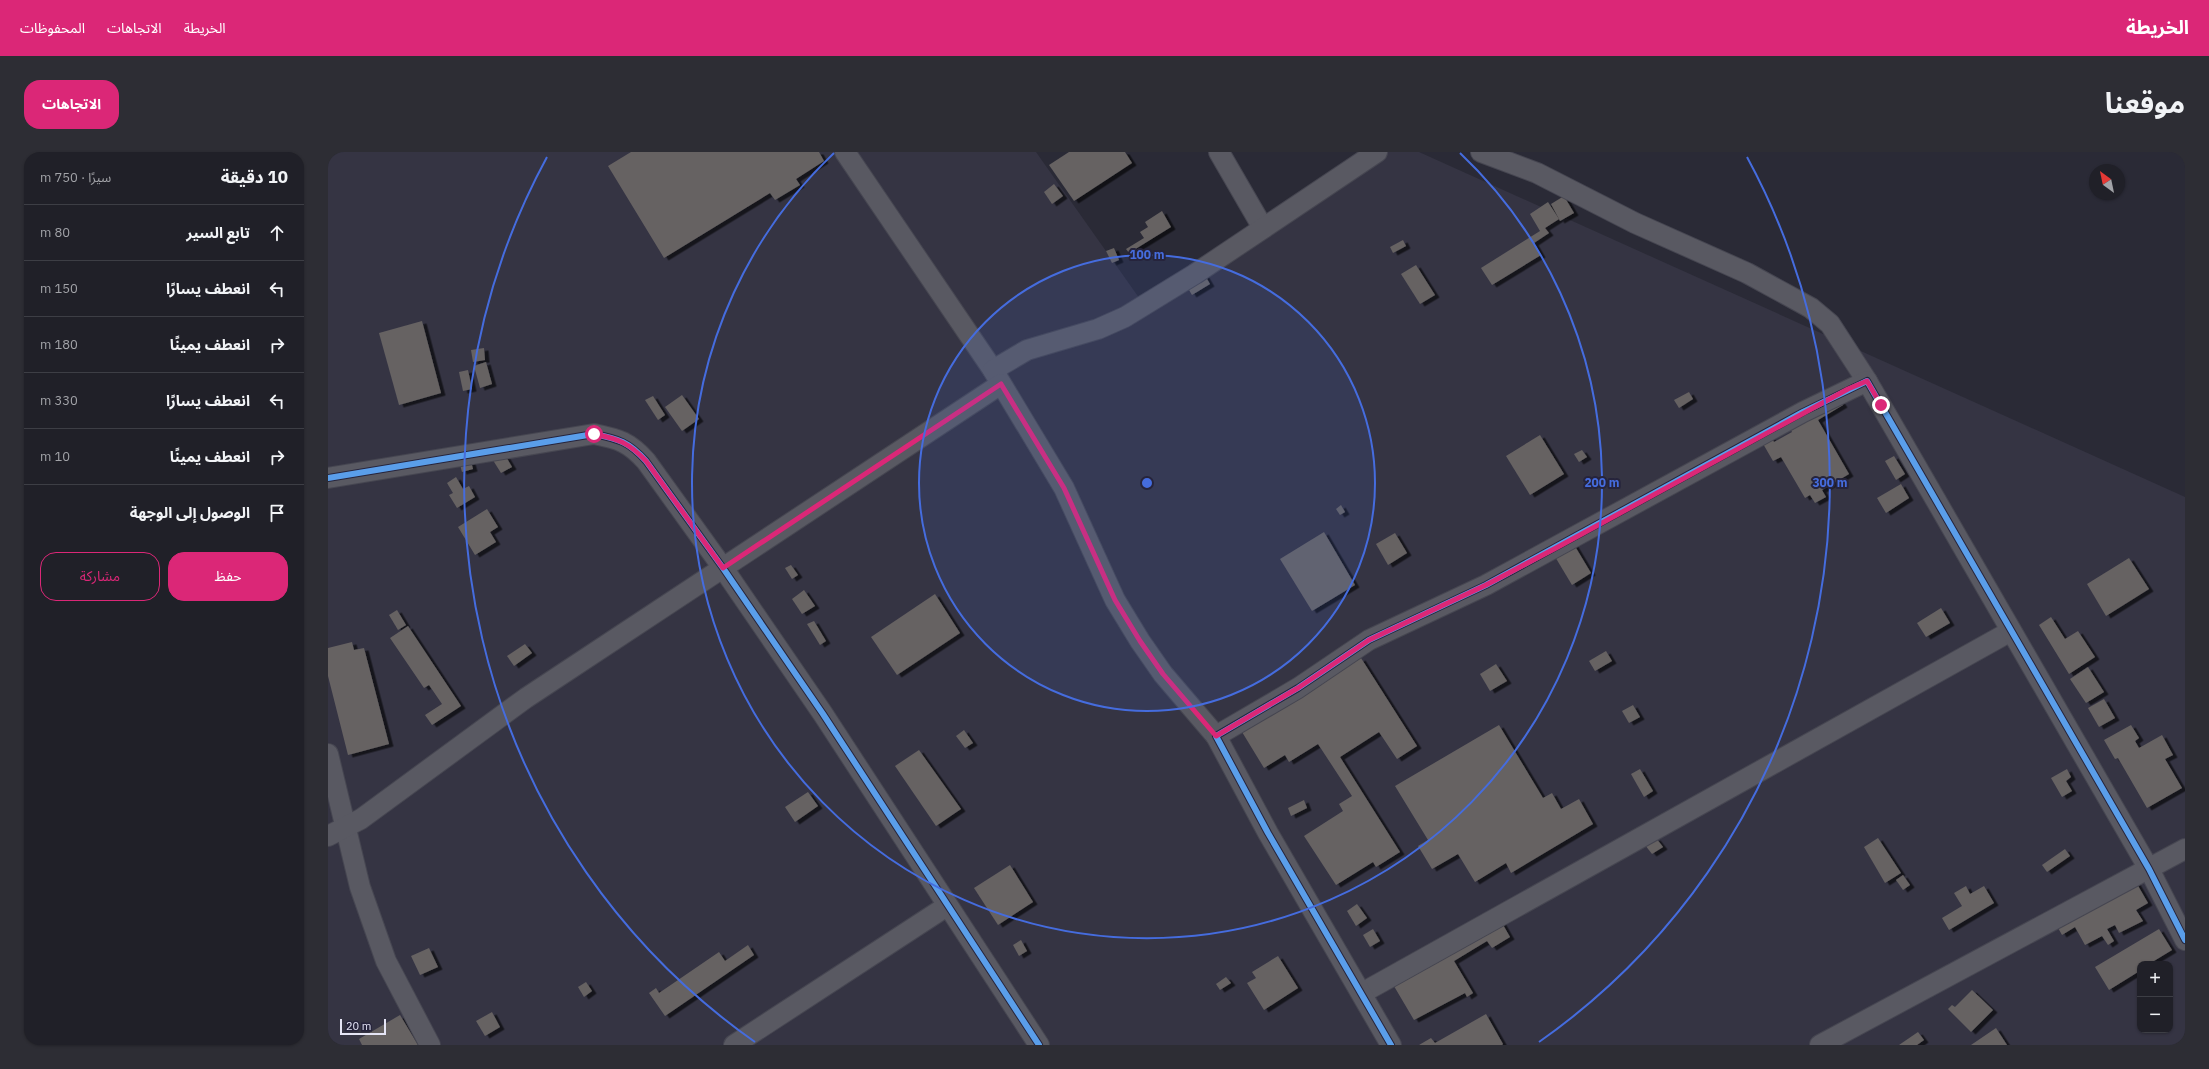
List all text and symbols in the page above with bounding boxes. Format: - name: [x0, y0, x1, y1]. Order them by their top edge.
- text: الخريطة: [2126, 15, 2189, 39]
- text: المحفوظات: [20, 19, 85, 37]
- text: الاتجاهات: [107, 19, 162, 37]
- text: الخريطة: [184, 19, 226, 37]
- button: الاتجاهات: [24, 80, 119, 129]
- text: موقعنا: [2105, 84, 2185, 121]
- north arrow: [2089, 164, 2125, 200]
- text: 10 دقيقة: [221, 166, 288, 188]
- text: سيرًا · 750 m: [40, 169, 111, 186]
- icon: ahead: [266, 222, 288, 244]
- text: تابع السير: [186, 223, 250, 242]
- text: 80 m: [40, 224, 70, 241]
- text: 100 m: [1129, 247, 1165, 262]
- icon: left: [266, 278, 288, 300]
- text: انعطف يسارًا: [166, 279, 250, 298]
- text: 150 m: [40, 280, 78, 297]
- icon: right: [266, 334, 288, 356]
- text: انعطف يمينًا: [170, 335, 250, 354]
- text: 180 m: [40, 336, 78, 353]
- icon: left: [266, 390, 288, 412]
- text: انعطف يسارًا: [166, 391, 250, 410]
- text: 330 m: [40, 392, 78, 409]
- route end: [1872, 396, 1890, 414]
- route start: [585, 425, 603, 443]
- icon: right: [266, 446, 288, 468]
- text: انعطف يمينًا: [170, 447, 250, 466]
- text: 10 m: [40, 448, 70, 465]
- text: 200 m: [1584, 475, 1620, 490]
- text: 300 m: [1812, 475, 1848, 490]
- centre of rings: [1140, 476, 1154, 490]
- icon: arrive: [266, 502, 288, 524]
- text: الوصول إلى الوجهة: [130, 503, 250, 522]
- button: مشاركة: [40, 552, 160, 601]
- button: حفظ: [168, 552, 288, 601]
- map controls: [2137, 961, 2173, 1033]
- button: +: [2137, 961, 2173, 997]
- button: −: [2137, 997, 2173, 1033]
- scale bar: [340, 1017, 386, 1036]
- text: 20 m: [346, 1019, 371, 1033]

